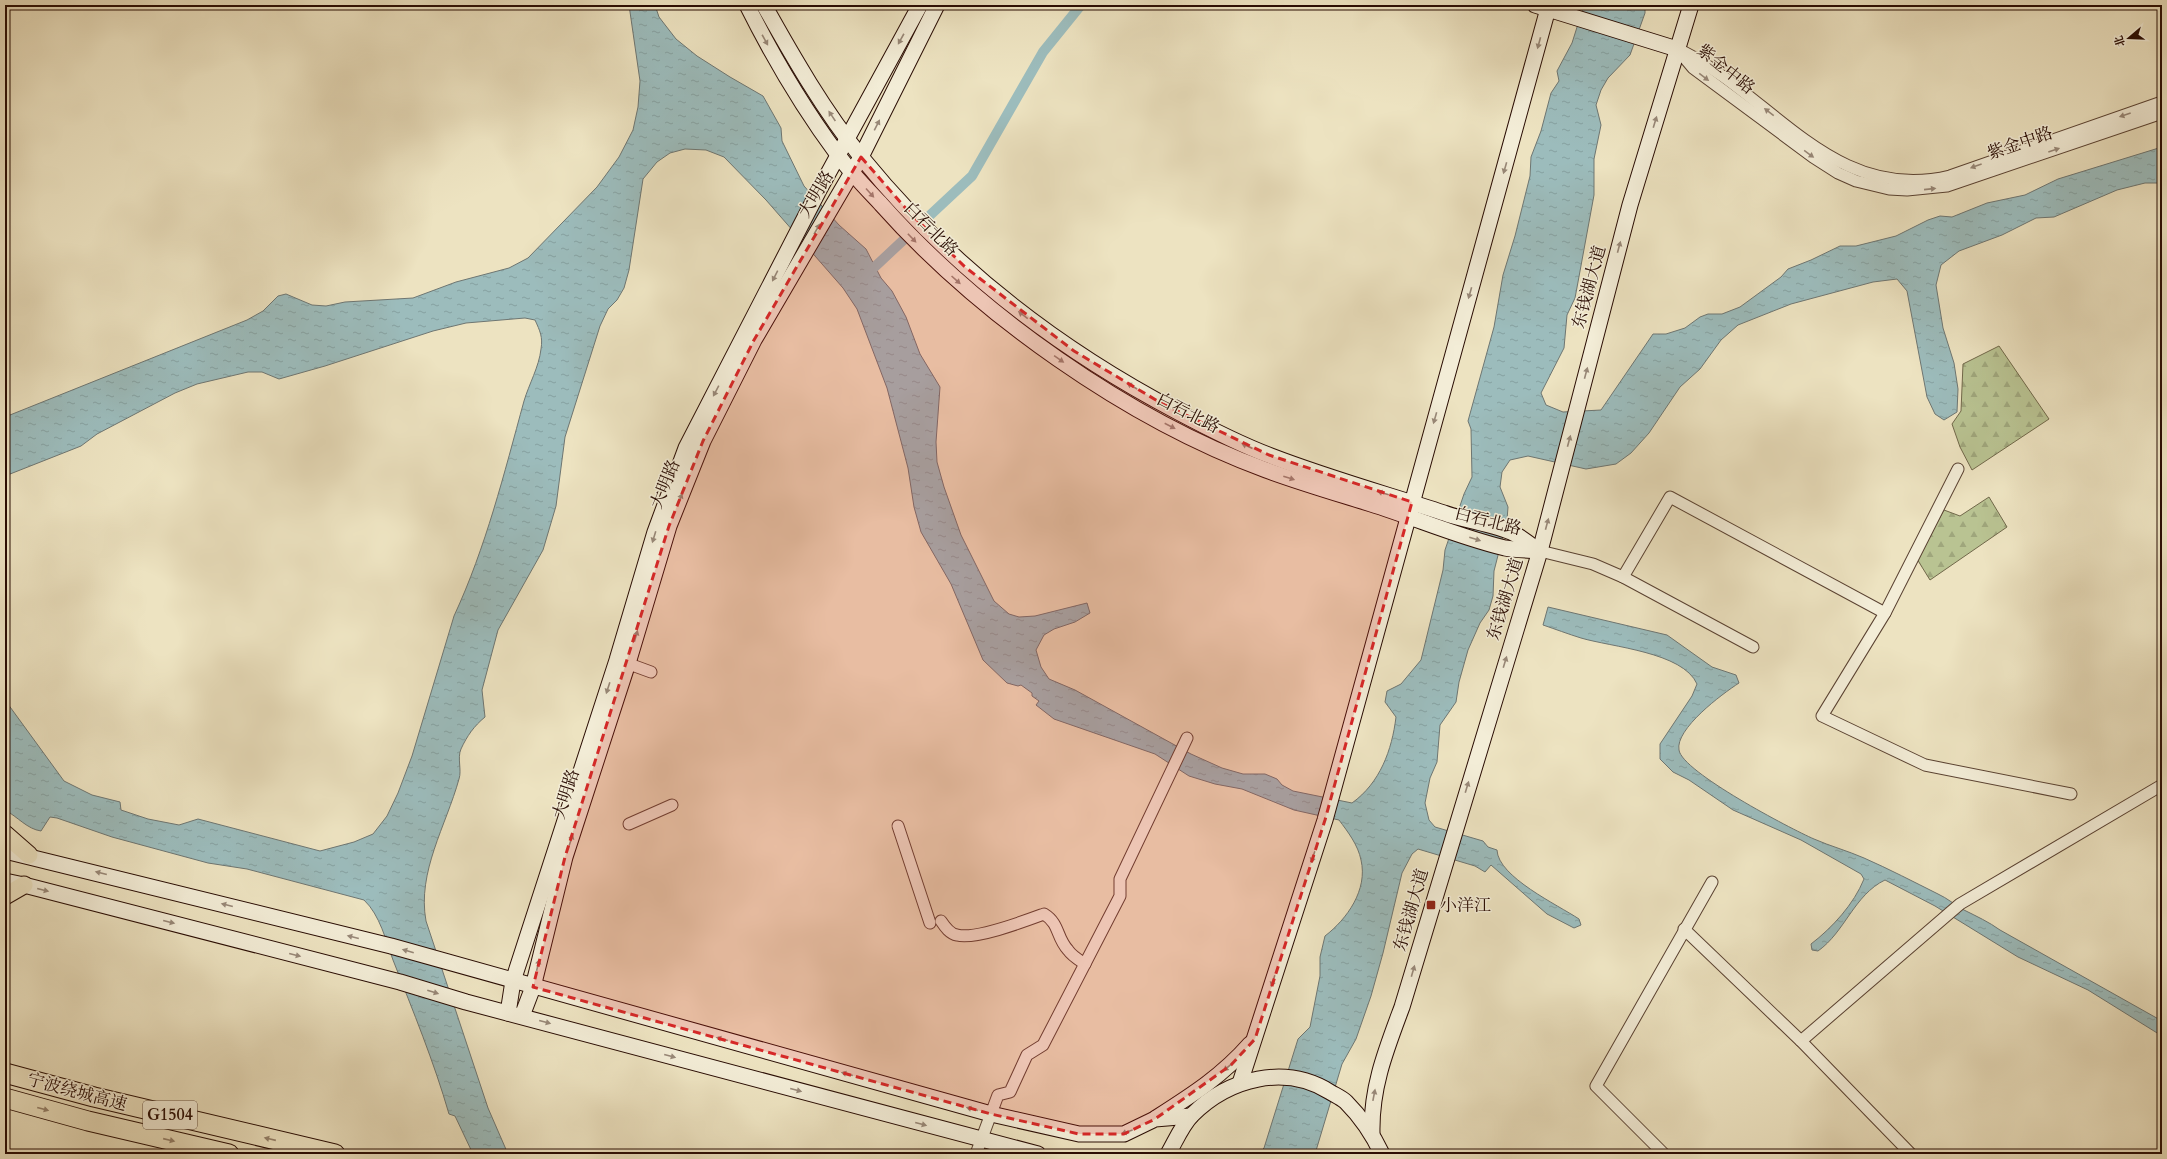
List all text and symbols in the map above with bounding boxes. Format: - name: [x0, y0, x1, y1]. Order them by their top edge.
- north arrow: [2109, 18, 2149, 58]
- one-way arrow: [898, 33, 904, 45]
- text: 北: [2111, 33, 2129, 49]
- one-way arrow: [762, 34, 768, 46]
- one-way arrow: [1536, 37, 1542, 49]
- street label: 紫金中路: [1692, 39, 1760, 99]
- one-way arrow: [1699, 72, 1710, 81]
- one-way arrow: [1764, 107, 1775, 116]
- one-way arrow: [828, 110, 836, 121]
- one-way arrow: [2119, 112, 2131, 118]
- one-way arrow: [1652, 116, 1658, 128]
- one-way arrow: [874, 120, 880, 131]
- street label: 紫金中路: [1984, 121, 2056, 165]
- one-way arrow: [2049, 147, 2061, 153]
- one-way arrow: [1804, 150, 1814, 158]
- one-way arrow: [1501, 162, 1507, 174]
- one-way arrow: [1969, 163, 1981, 169]
- street label: 大明路: [793, 166, 839, 222]
- one-way arrow: [1924, 186, 1937, 192]
- one-way arrow: [865, 188, 874, 197]
- street label: 白石北路: [899, 197, 963, 261]
- one-way arrow: [814, 223, 821, 235]
- one-way arrow: [907, 233, 917, 243]
- one-way arrow: [1616, 241, 1622, 253]
- street label: 东钱湖大道: [1567, 243, 1611, 331]
- one-way arrow: [772, 270, 778, 282]
- one-way arrow: [951, 275, 961, 284]
- one-way arrow: [1467, 287, 1473, 299]
- one-way arrow: [1018, 310, 1029, 319]
- one-way arrow: [1054, 355, 1064, 363]
- one-way arrow: [1584, 366, 1590, 379]
- one-way arrow: [1126, 383, 1137, 390]
- one-way arrow: [712, 386, 719, 397]
- street label: 白石北路: [1152, 387, 1224, 439]
- one-way arrow: [1432, 413, 1438, 425]
- one-way arrow: [1165, 423, 1176, 429]
- one-way arrow: [1566, 435, 1572, 447]
- one-way arrow: [1241, 443, 1253, 449]
- street label: 大明路: [645, 456, 685, 512]
- one-way arrow: [1284, 475, 1296, 481]
- one-way arrow: [1377, 490, 1389, 496]
- one-way arrow: [677, 492, 683, 504]
- street label: 白石北路: [1452, 502, 1524, 540]
- one-way arrow: [1544, 518, 1550, 530]
- one-way arrow: [651, 531, 657, 543]
- one-way arrow: [1469, 536, 1481, 542]
- street label: 东钱湖大道: [1482, 555, 1528, 643]
- one-way arrow: [633, 629, 639, 641]
- one-way arrow: [1502, 656, 1508, 668]
- one-way arrow: [605, 682, 611, 694]
- street label: 大明路: [547, 766, 585, 822]
- one-way arrow: [1464, 780, 1470, 792]
- one-way arrow: [568, 833, 574, 845]
- one-way arrow: [1310, 852, 1316, 864]
- street label: 东钱湖大道: [1388, 866, 1434, 954]
- one-way arrow: [95, 870, 107, 876]
- one-way arrow: [37, 887, 49, 893]
- place label: 小洋江: [1440, 894, 1491, 917]
- marker: 小洋江: [1425, 899, 1437, 911]
- one-way arrow: [221, 902, 233, 908]
- one-way arrow: [163, 919, 175, 925]
- one-way arrow: [347, 934, 359, 940]
- one-way arrow: [402, 948, 414, 954]
- one-way arrow: [289, 952, 301, 958]
- one-way arrow: [535, 959, 541, 971]
- one-way arrow: [1410, 964, 1416, 976]
- one-way arrow: [1270, 975, 1276, 987]
- one-way arrow: [428, 989, 440, 995]
- one-way arrow: [539, 1019, 551, 1025]
- one-way arrow: [715, 1036, 728, 1042]
- one-way arrow: [665, 1053, 677, 1059]
- one-way arrow: [1223, 1063, 1234, 1072]
- street label: 宁波绕城高速: [25, 1068, 129, 1116]
- one-way arrow: [841, 1071, 853, 1077]
- one-way arrow: [790, 1087, 802, 1093]
- one-way arrow: [1372, 1088, 1378, 1101]
- road number: G1504: [143, 1101, 197, 1129]
- one-way arrow: [36, 1106, 49, 1112]
- one-way arrow: [966, 1106, 978, 1112]
- one-way arrow: [915, 1121, 928, 1127]
- one-way arrow: [1120, 1129, 1132, 1135]
- one-way arrow: [264, 1135, 276, 1141]
- one-way arrow: [163, 1137, 175, 1143]

